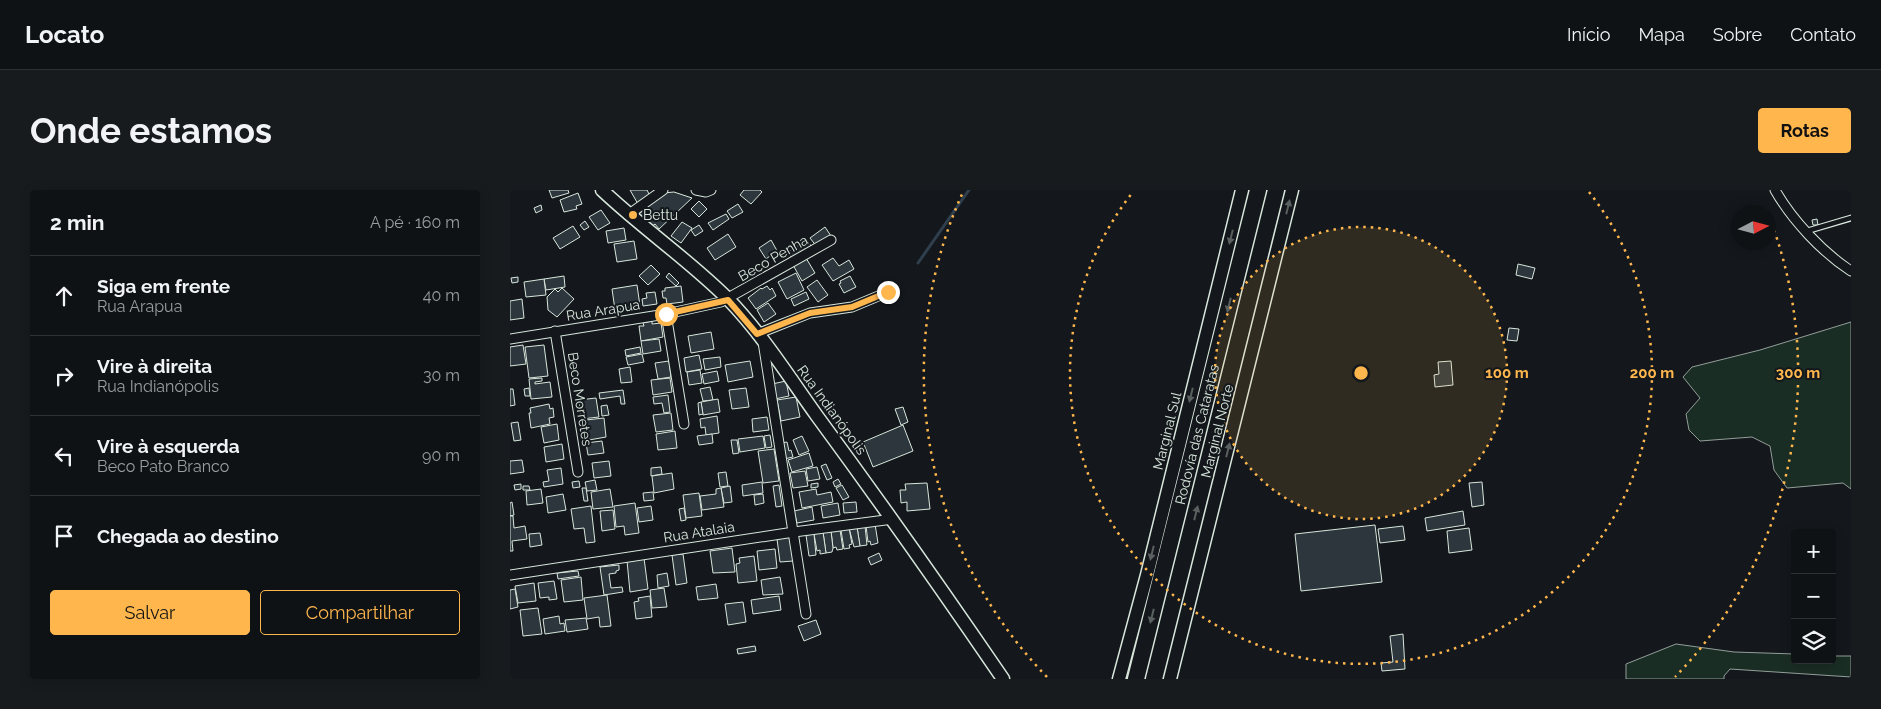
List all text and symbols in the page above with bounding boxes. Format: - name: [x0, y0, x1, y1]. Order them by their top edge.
- text: Locato: [25, 20, 104, 49]
- text: Início: [1567, 24, 1610, 45]
- text: Mapa: [1638, 24, 1685, 45]
- text: Sobre: [1713, 24, 1762, 45]
- text: Contato: [1790, 24, 1856, 45]
- button: Rotas: [1758, 108, 1851, 153]
- text: Onde estamos: [30, 110, 272, 151]
- one-way arrow: [1284, 200, 1292, 215]
- north arrow: [1731, 205, 1776, 250]
- place label: Bettu: [643, 207, 678, 223]
- marker: Bettu: [627, 209, 639, 221]
- text: 2 min: [50, 210, 104, 235]
- text: A pé · 160 m: [370, 213, 460, 232]
- one-way arrow: [1227, 230, 1235, 245]
- street label: Beco Penha: [735, 232, 811, 284]
- text: Siga em frente: [97, 275, 230, 297]
- route end: [877, 281, 900, 304]
- icon: ahead: [50, 282, 78, 310]
- text: 40 m: [423, 286, 460, 305]
- street label: Rua Arapua: [565, 296, 641, 324]
- text: Rua Arapua: [97, 297, 182, 316]
- one-way arrow: [1225, 298, 1233, 313]
- route start: [655, 303, 678, 326]
- street label: Beco Morretes: [565, 351, 595, 447]
- text: Vire à direita: [97, 355, 212, 377]
- icon: right: [50, 362, 78, 390]
- street label: Rua Indianópolis: [794, 362, 870, 458]
- street label: Rodovía das Cataratas: [1172, 363, 1222, 506]
- centre of rings: [1352, 364, 1370, 382]
- text: 100 m: [1485, 364, 1529, 382]
- text: 200 m: [1630, 364, 1674, 382]
- text: 300 m: [1776, 364, 1820, 382]
- text: 30 m: [423, 366, 460, 385]
- text: Rua Indianópolis: [97, 377, 219, 396]
- street label: Marginal Norte: [1198, 383, 1236, 479]
- one-way arrow: [1187, 387, 1195, 402]
- street label: Marginal Sul: [1150, 390, 1184, 472]
- text: Vire à esquerda: [97, 435, 240, 457]
- icon: left: [50, 442, 78, 470]
- one-way arrow: [1224, 442, 1232, 457]
- text: 90 m: [422, 446, 460, 465]
- text: Beco Pato Branco: [97, 457, 229, 476]
- one-way arrow: [1192, 505, 1200, 520]
- street label: Rua Atalaia: [662, 518, 736, 546]
- icon: arrive: [50, 522, 78, 550]
- text: Chegada ao destino: [97, 525, 279, 547]
- map controls: [1791, 529, 1836, 664]
- button: +: [1791, 529, 1836, 574]
- one-way arrow: [1148, 545, 1156, 560]
- button: −: [1791, 574, 1836, 619]
- button: Salvar: [50, 590, 250, 635]
- button: Compartilhar: [260, 590, 460, 635]
- one-way arrow: [1148, 608, 1156, 623]
- button: layers: [1791, 619, 1836, 664]

